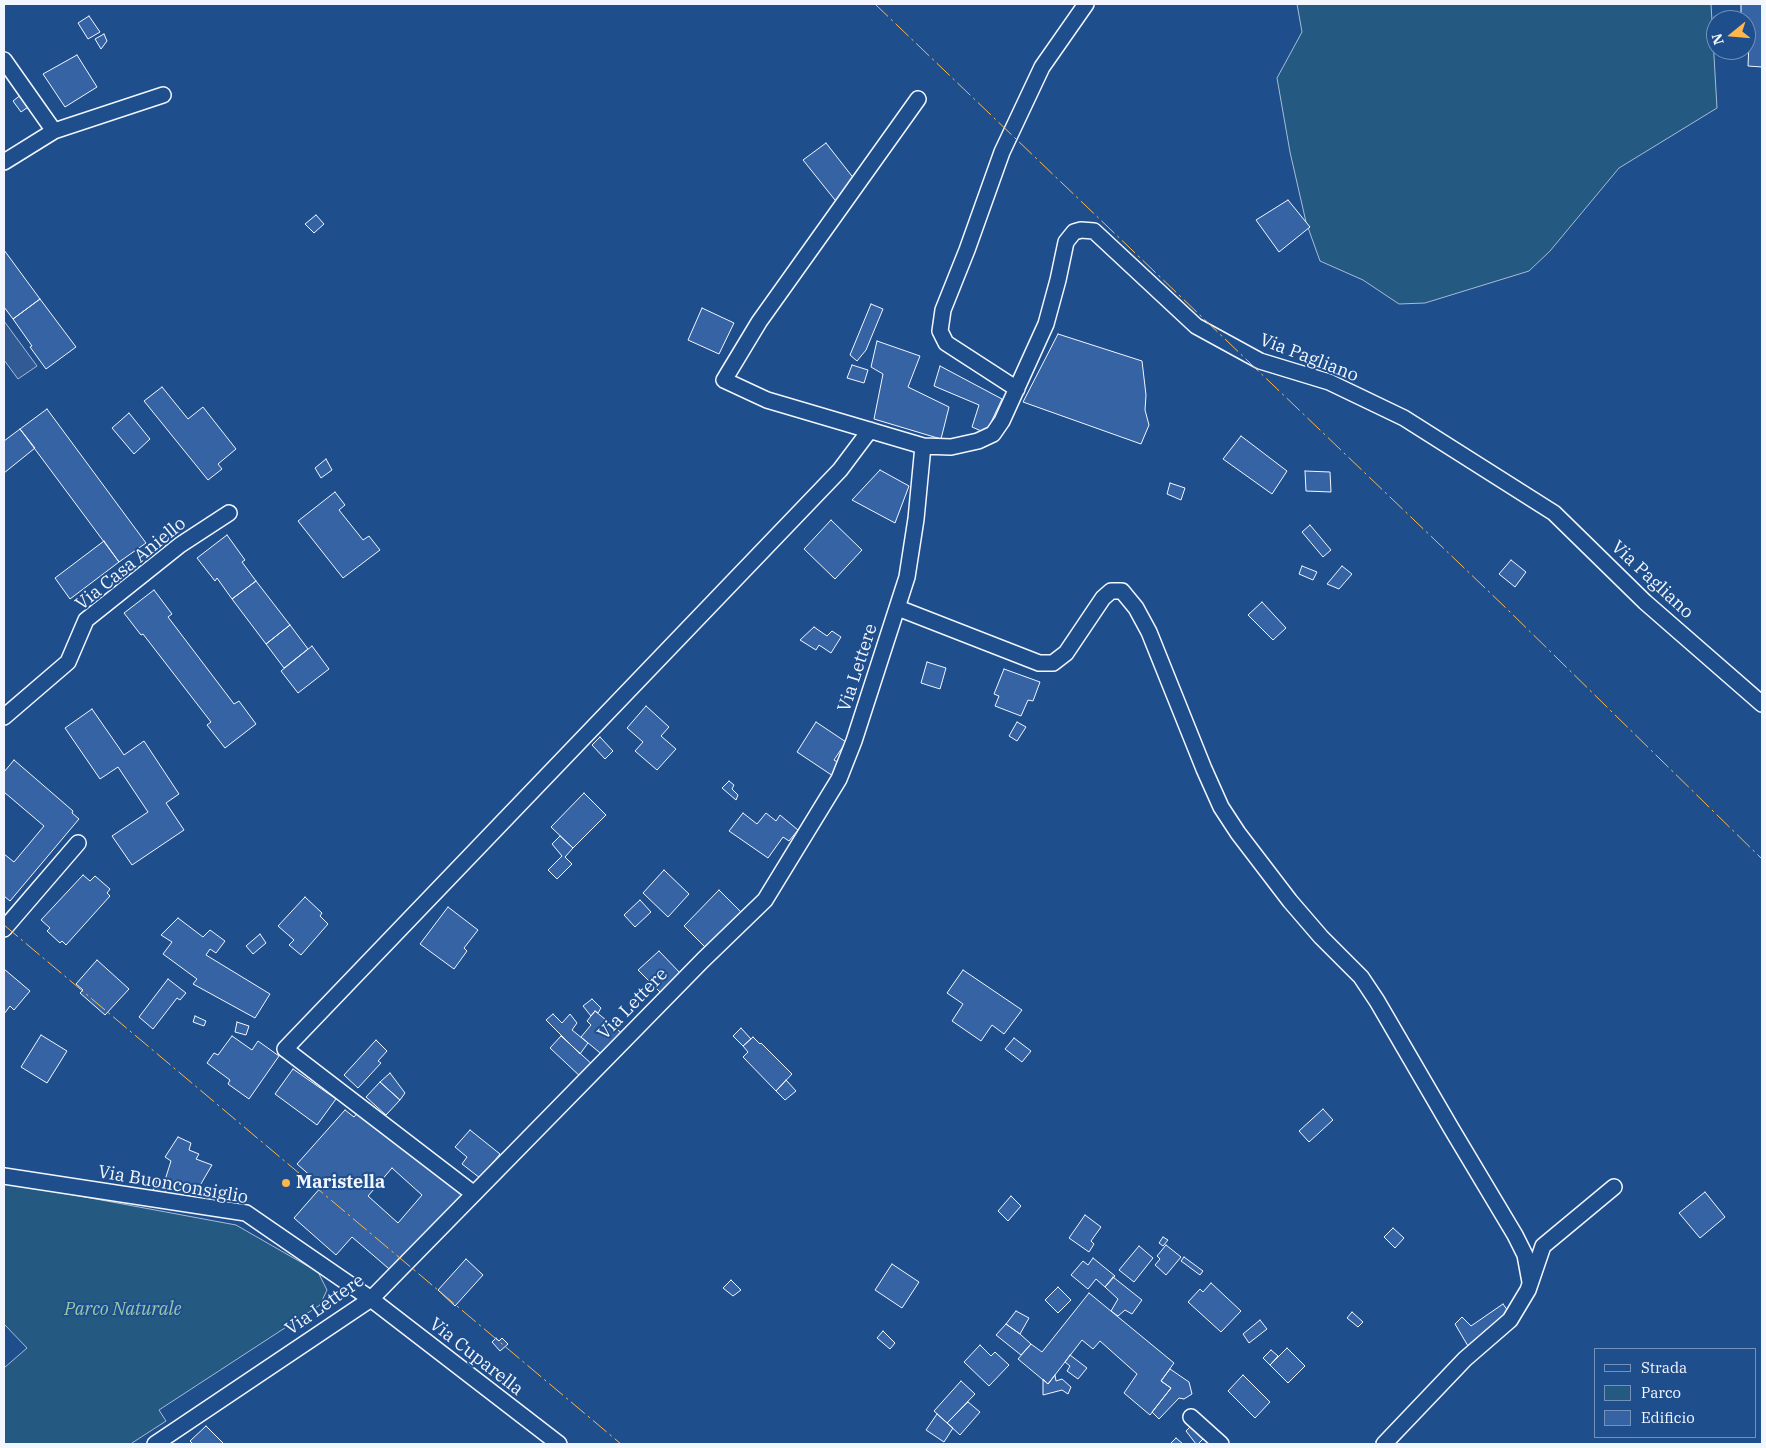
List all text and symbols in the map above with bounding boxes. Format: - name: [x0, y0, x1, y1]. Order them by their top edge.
- north arrow: [1706, 10, 1756, 60]
- text: N: [1707, 31, 1728, 47]
- street label: Via Pagliano: [1256, 329, 1362, 387]
- street label: Via Casa Aniello: [72, 513, 190, 615]
- street label: Via Pagliano: [1606, 537, 1698, 623]
- street label: Via Lettere: [834, 621, 882, 715]
- street label: Via Lettere: [593, 964, 673, 1044]
- street label: Via Buonconsiglio: [96, 1161, 250, 1209]
- place label: Maristella: [296, 1172, 385, 1194]
- marker: Maristella: [280, 1177, 292, 1189]
- street label: Via Lettere: [281, 1270, 369, 1340]
- park label: Parco Naturale: [64, 1299, 182, 1321]
- street label: Via Cuparella: [425, 1314, 527, 1400]
- legend: [1594, 1348, 1756, 1438]
- text: Strada: [1641, 1358, 1687, 1377]
- text: Parco: [1641, 1383, 1681, 1402]
- text: Edificio: [1641, 1408, 1695, 1427]

